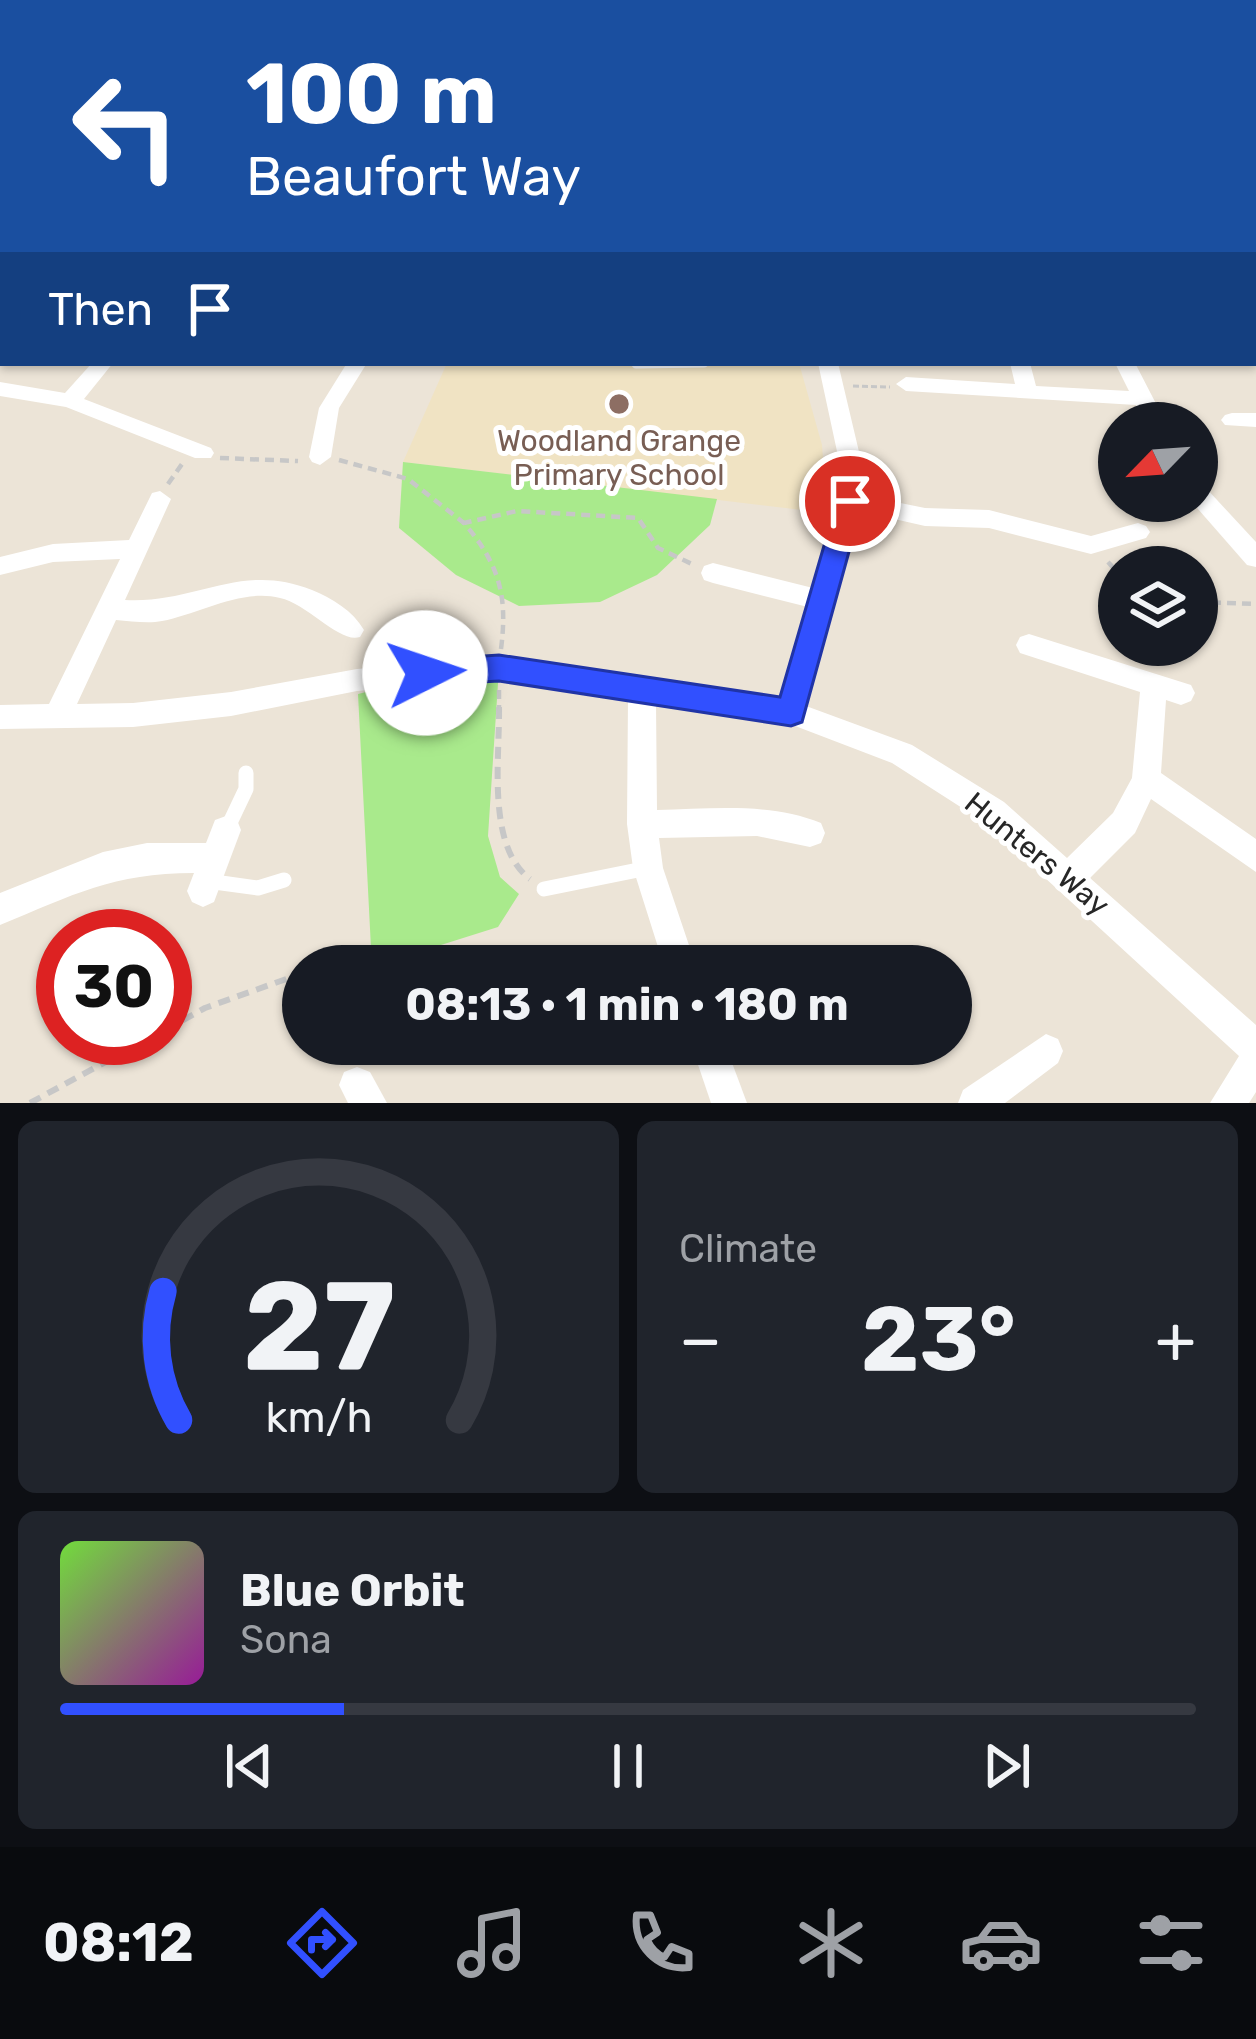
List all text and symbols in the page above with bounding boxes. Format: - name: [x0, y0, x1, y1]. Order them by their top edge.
- text: 100 m: [246, 44, 497, 144]
- icon: left: [48, 48, 204, 204]
- text: Beaufort Way: [246, 145, 581, 209]
- icon: arrive: [177, 276, 243, 342]
- text: Then: [48, 283, 153, 336]
- marker: Woodland Grange Primary School: [606, 391, 632, 417]
- north arrow: [1098, 402, 1218, 522]
- map controls: [1098, 402, 1218, 666]
- place label: Woodland Grange Primary School: [497, 423, 741, 493]
- pin: [799, 450, 901, 552]
- icon: arrive: [817, 468, 883, 534]
- button: layers: [1098, 546, 1218, 666]
- position arrow: [362, 610, 488, 736]
- street label: Hunters Way: [957, 785, 1117, 923]
- speed limit sign: 30: [36, 909, 192, 1065]
- text: 08:13 · 1 min · 180 m: [405, 978, 849, 1031]
- text: Climate: [679, 1226, 817, 1272]
- text: 27: [242, 1252, 395, 1400]
- text: 23°: [861, 1286, 1016, 1393]
- text: −: [679, 1300, 722, 1379]
- text: +: [1155, 1300, 1196, 1379]
- text: km/h: [265, 1392, 372, 1443]
- text: Blue Orbit: [240, 1564, 464, 1617]
- text: Sona: [240, 1617, 332, 1663]
- icon: previous: [216, 1733, 282, 1799]
- icon: pause: [595, 1733, 661, 1799]
- icon: next: [974, 1733, 1040, 1799]
- icon: directions: [280, 1901, 364, 1985]
- icon: music: [450, 1901, 534, 1985]
- icon: phone: [619, 1901, 703, 1985]
- icon: climate: [789, 1901, 873, 1985]
- icon: car: [959, 1901, 1043, 1985]
- icon: filters: [1129, 1901, 1213, 1985]
- text: 08:12: [43, 1911, 194, 1975]

